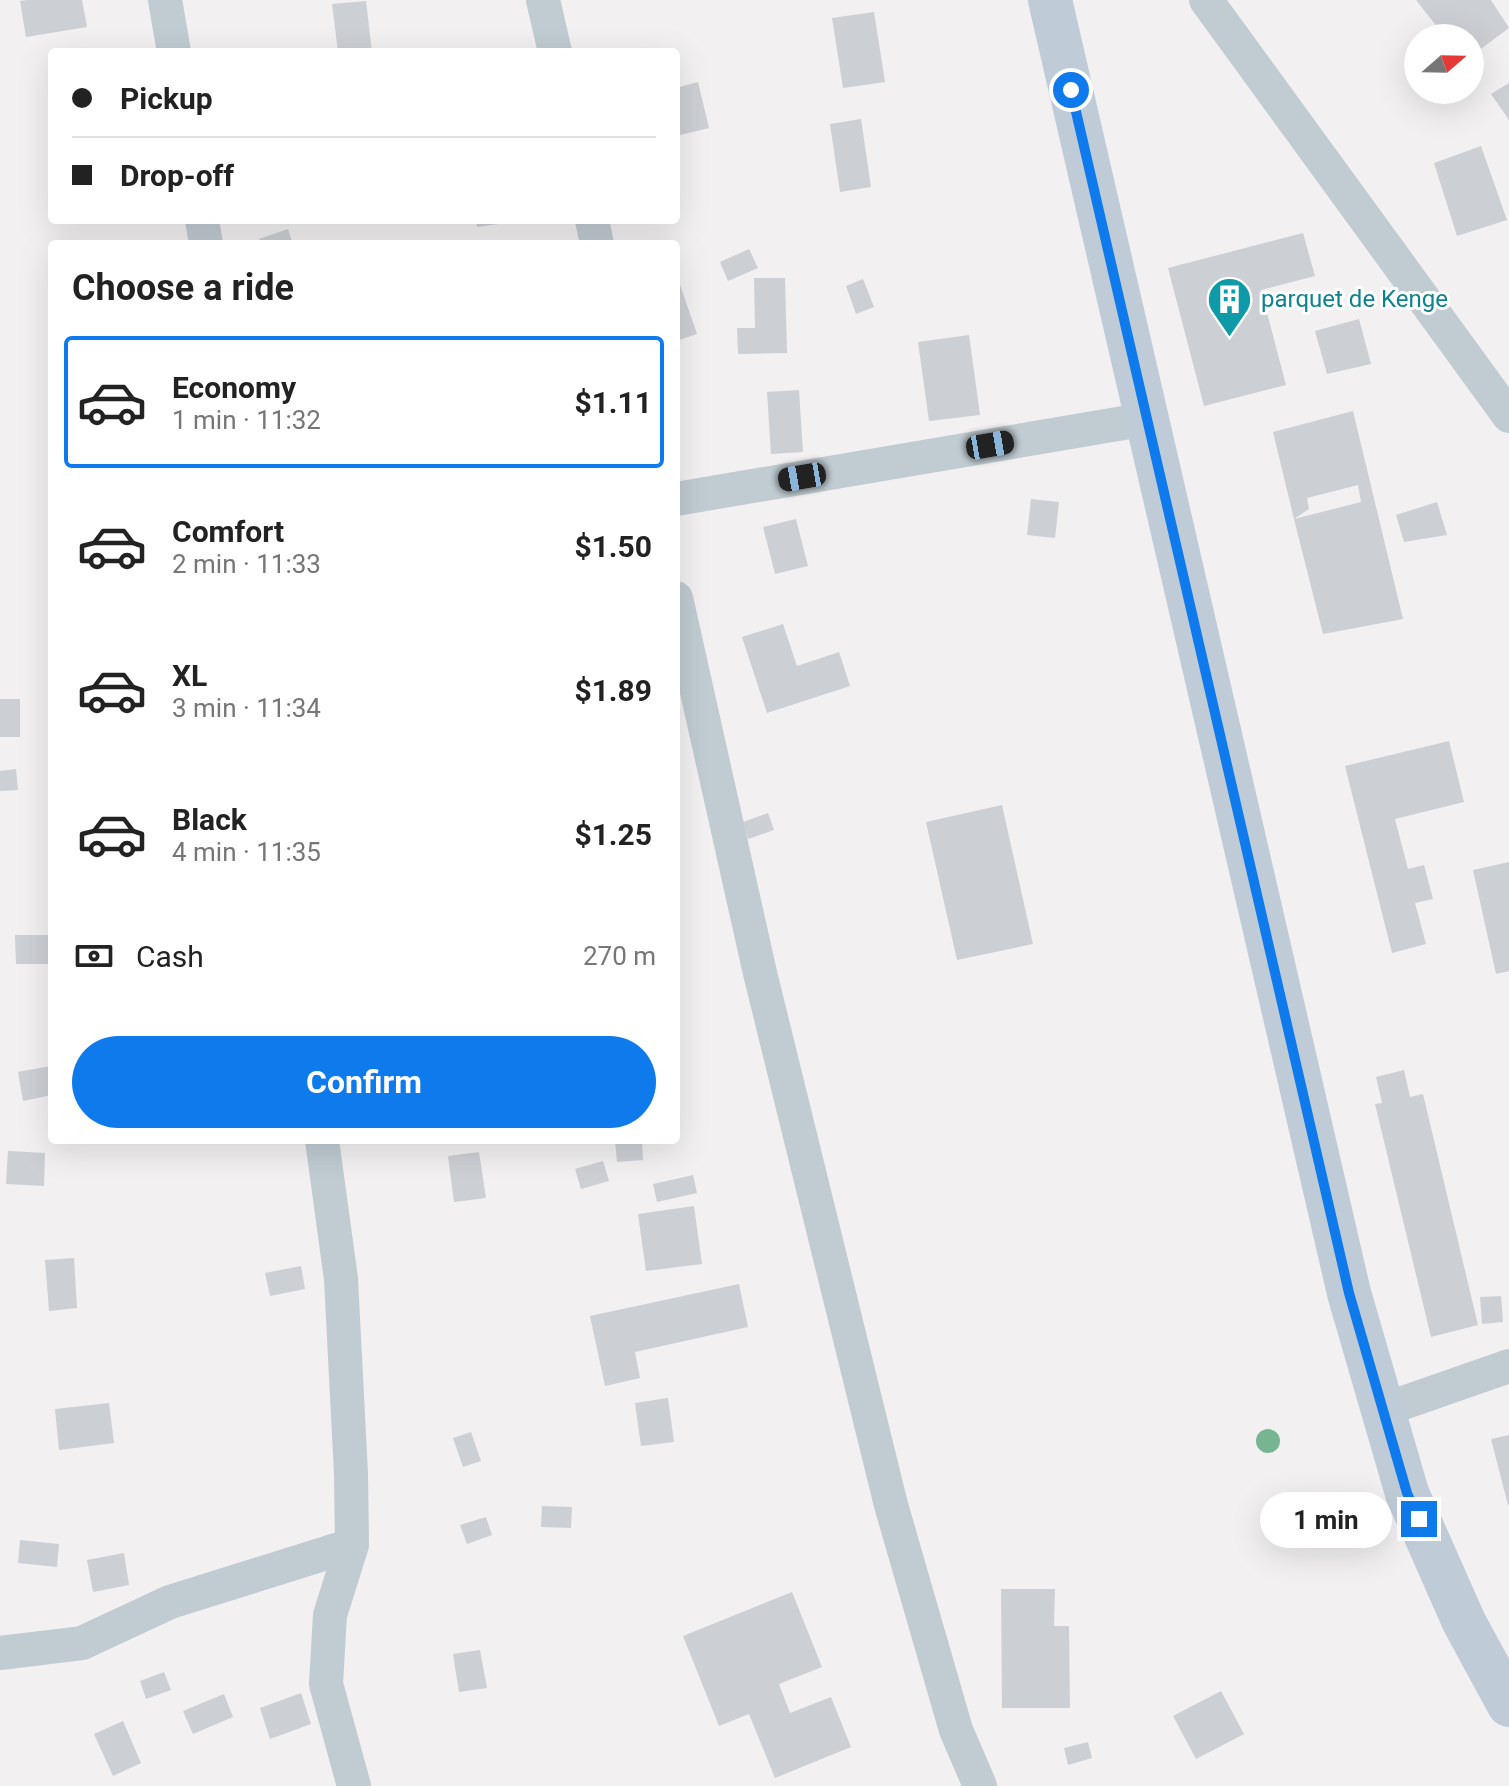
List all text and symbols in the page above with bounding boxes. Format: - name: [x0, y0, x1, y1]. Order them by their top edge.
- north arrow: [1404, 24, 1484, 104]
- map controls: [1404, 24, 1484, 104]
- route start: [1053, 72, 1089, 108]
- text: Pickup: [120, 81, 213, 116]
- text: Drop-off: [120, 158, 234, 193]
- text: Choose a ride: [72, 267, 294, 309]
- building icon: parquet de Kenge: [1206, 275, 1254, 338]
- place label: parquet de Kenge: [1261, 285, 1448, 313]
- icon: car: [76, 366, 148, 438]
- text: Economy: [172, 370, 296, 405]
- text: $1.11: [574, 385, 652, 420]
- text: 1 min · 11:32: [172, 405, 321, 435]
- car: [964, 429, 1016, 461]
- car: [776, 461, 828, 493]
- icon: car: [76, 510, 148, 582]
- text: Comfort: [172, 514, 284, 549]
- text: $1.50: [574, 529, 652, 564]
- text: 2 min · 11:33: [172, 549, 321, 579]
- icon: car: [76, 654, 148, 726]
- text: XL: [172, 658, 207, 693]
- text: $1.89: [574, 673, 652, 708]
- text: 3 min · 11:34: [172, 693, 321, 723]
- icon: car: [76, 798, 148, 870]
- text: Black: [172, 802, 247, 837]
- text: $1.25: [574, 817, 652, 852]
- text: 4 min · 11:35: [172, 837, 321, 867]
- icon: cash: [72, 934, 116, 978]
- text: Cash: [136, 939, 204, 974]
- text: 270 m: [583, 941, 656, 971]
- button: Confirm: [72, 1036, 656, 1128]
- callout: 1 min: [1259, 1491, 1391, 1547]
- route end: [1401, 1501, 1437, 1537]
- text: 1 min: [1293, 1505, 1359, 1535]

